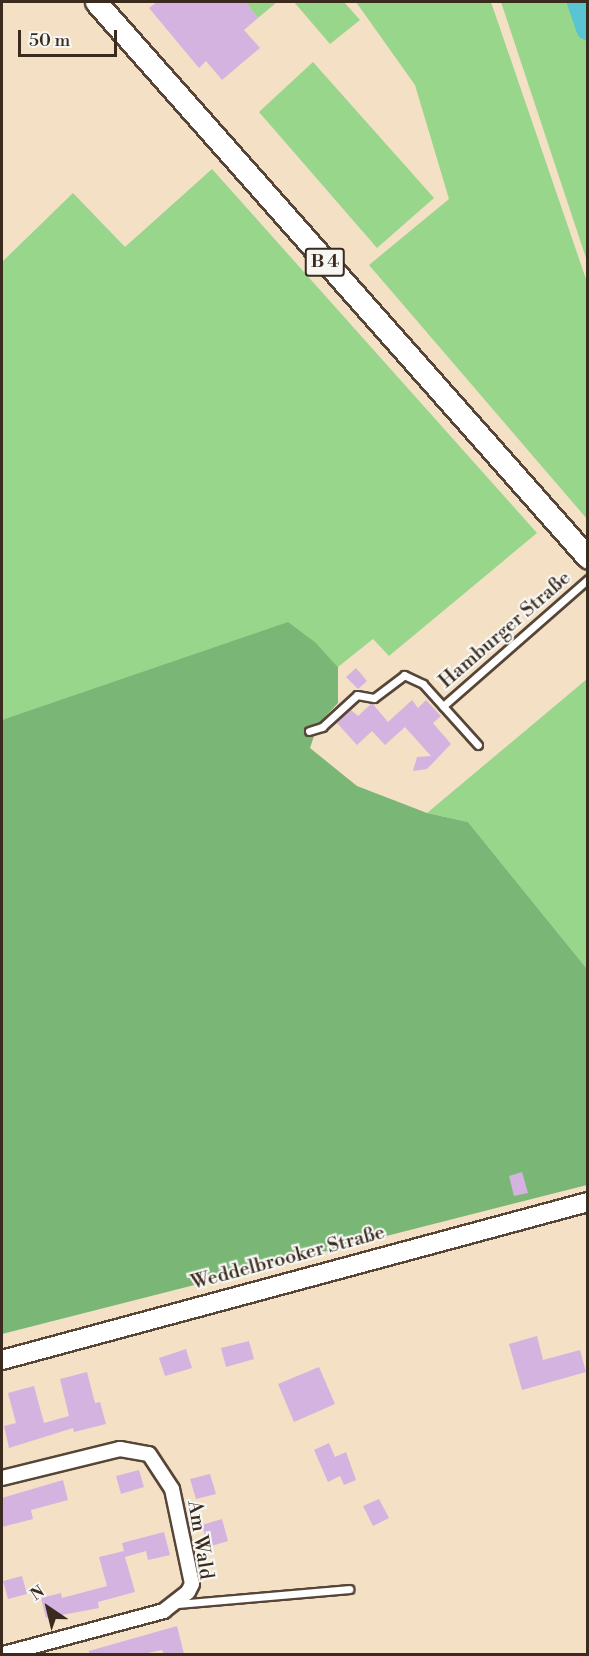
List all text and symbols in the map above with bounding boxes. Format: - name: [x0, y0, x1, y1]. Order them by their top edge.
- scale bar: [21, 18, 120, 56]
- text: 50 m: [29, 29, 70, 52]
- road number: B 4: [304, 247, 346, 277]
- street label: Hamburger Straße: [434, 566, 576, 694]
- street label: Weddelbrooker Straße: [188, 1221, 388, 1295]
- street label: Am Wald: [182, 1499, 218, 1581]
- north arrow: [18, 1578, 78, 1638]
- text: N: [27, 1581, 49, 1605]

